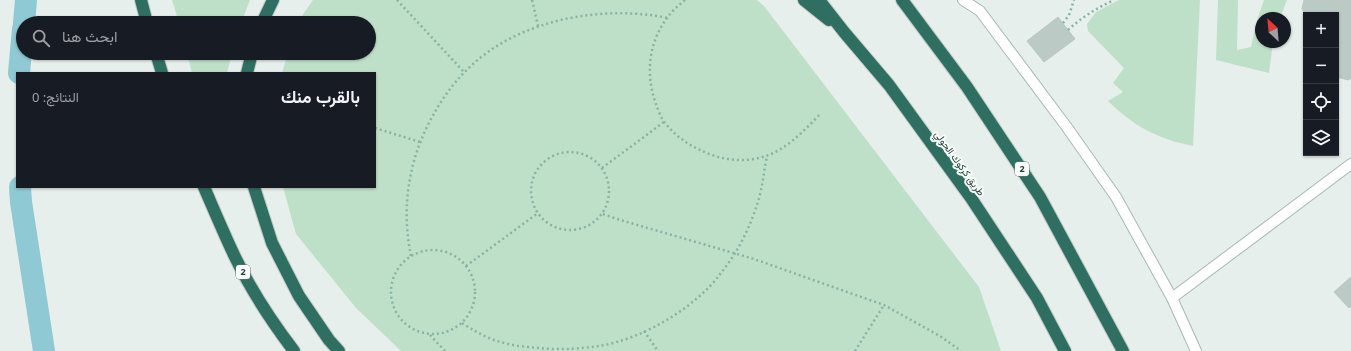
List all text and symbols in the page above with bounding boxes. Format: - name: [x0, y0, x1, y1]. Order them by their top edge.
- north arrow: [1255, 12, 1291, 48]
- map controls: [1303, 12, 1339, 156]
- button: +: [1303, 12, 1339, 48]
- search box: [16, 16, 376, 60]
- text: ابحث هنا: [62, 26, 117, 46]
- icon: search: [30, 27, 52, 49]
- button: −: [1303, 48, 1339, 84]
- button: locate: [1303, 84, 1339, 120]
- text: بالقرب منك: [281, 85, 360, 108]
- text: النتائج: 0: [32, 88, 79, 106]
- button: layers: [1303, 120, 1339, 156]
- street label: طريق كركوك الحولي: [930, 128, 989, 200]
- road number: 2: [1015, 162, 1029, 176]
- road number: 2: [236, 265, 250, 279]

